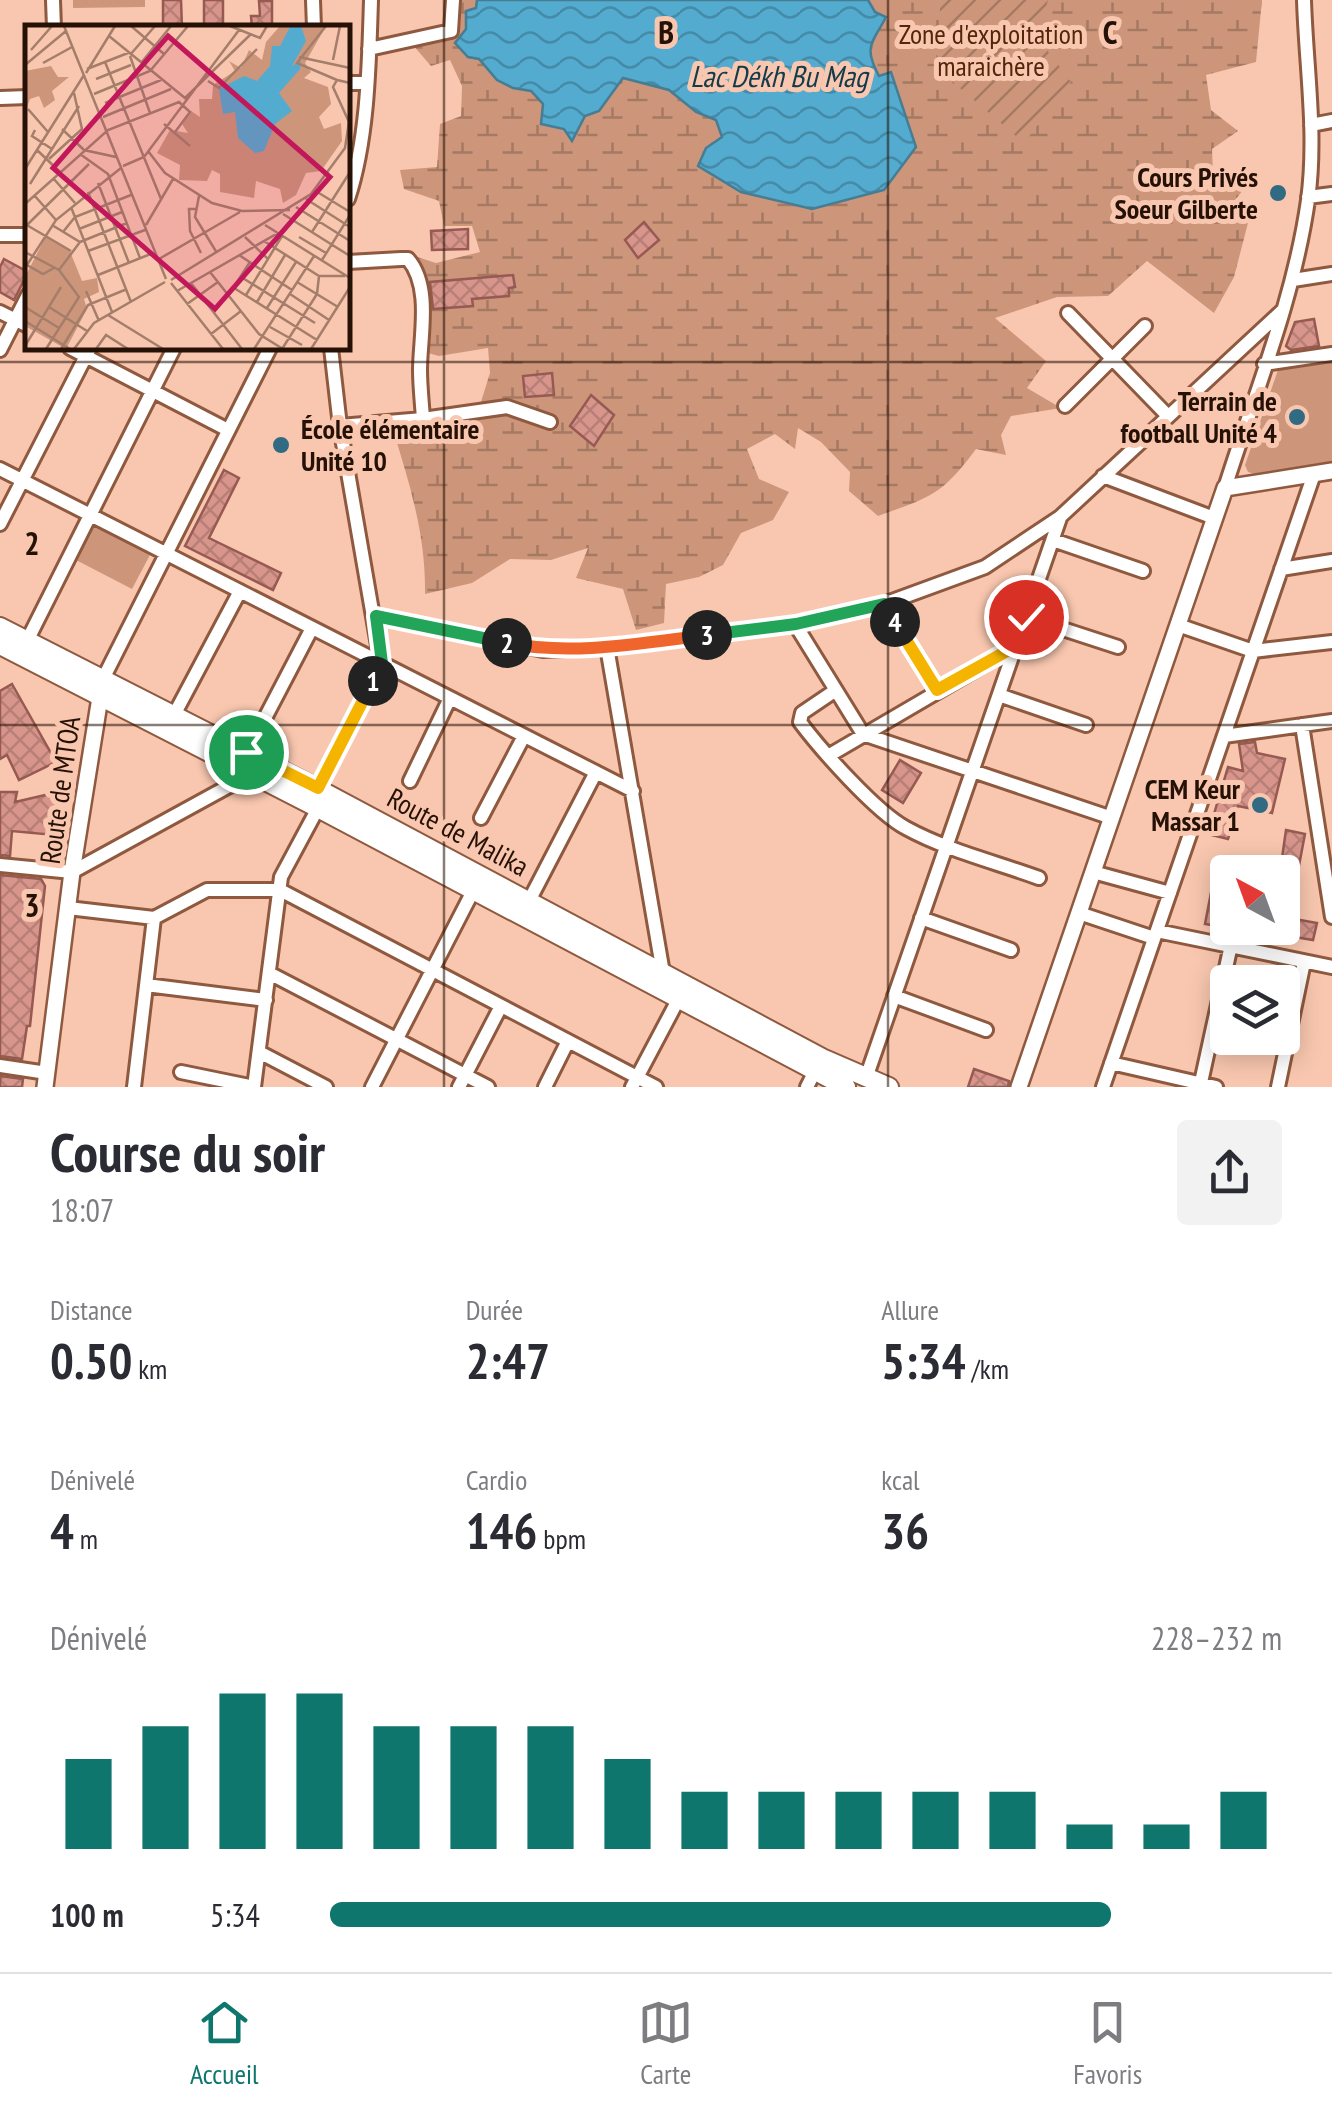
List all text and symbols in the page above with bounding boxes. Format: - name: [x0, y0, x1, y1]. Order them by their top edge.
- text: B: [658, 11, 674, 53]
- text: C: [1103, 11, 1118, 53]
- park label: Zone d'exploitation maraichère: [899, 15, 1083, 84]
- inset map: [25, 25, 350, 350]
- water label: Lac Dékh Bu Mag: [690, 56, 870, 95]
- place label: Cours Privés Soeur Gilberte: [1115, 158, 1258, 227]
- marker: Cours Privés Soeur Gilberte: [1267, 182, 1289, 204]
- place label: Terrain de football Unité 4: [1121, 382, 1278, 451]
- marker: Terrain de football Unité 4: [1286, 406, 1308, 428]
- place label: École élémentaire Unité 10: [301, 410, 480, 479]
- marker: École élémentaire Unité 10: [270, 434, 292, 456]
- text: 2: [24, 522, 40, 564]
- pin: [984, 575, 1069, 660]
- icon: check: [999, 590, 1054, 645]
- pin: 4: [870, 597, 920, 647]
- text: 4: [888, 603, 902, 640]
- pin: 3: [682, 610, 732, 660]
- text: 3: [700, 616, 714, 653]
- pin: 2: [482, 618, 532, 668]
- text: 2: [500, 624, 514, 661]
- pin: 1: [348, 656, 398, 706]
- text: 1: [366, 662, 380, 699]
- pin: [204, 710, 289, 795]
- street label: Route de MTOA: [31, 713, 88, 866]
- icon: arrive: [219, 725, 274, 780]
- place label: CEM Keur Massar 1: [1145, 770, 1241, 839]
- street label: Route de Malika: [381, 779, 535, 884]
- marker: CEM Keur Massar 1: [1249, 794, 1271, 816]
- north arrow: [1210, 855, 1300, 945]
- map controls: [1210, 855, 1300, 1055]
- text: 3: [24, 884, 40, 926]
- button: layers: [1210, 965, 1300, 1055]
- text: Course du soir: [50, 1116, 325, 1187]
- button: share: [1177, 1120, 1282, 1225]
- text: 18:07: [50, 1189, 114, 1231]
- text: Distance: [50, 1291, 133, 1328]
- text: Durée: [466, 1291, 523, 1328]
- text: Allure: [881, 1291, 939, 1328]
- text: 0.50: [50, 1328, 132, 1393]
- text: 2:47: [466, 1328, 550, 1393]
- text: 5:34: [881, 1328, 966, 1393]
- text: km: [132, 1350, 167, 1387]
- text: /km: [966, 1350, 1009, 1387]
- text: Dénivelé: [50, 1461, 135, 1498]
- text: Cardio: [466, 1461, 527, 1498]
- text: kcal: [881, 1461, 920, 1498]
- text: 4: [50, 1498, 74, 1563]
- text: 146: [466, 1498, 537, 1563]
- text: 36: [881, 1498, 929, 1563]
- text: m: [74, 1520, 98, 1557]
- text: bpm: [537, 1520, 586, 1557]
- text: Dénivelé: [50, 1617, 147, 1659]
- text: 228–232 m: [1151, 1617, 1282, 1659]
- text: 100 m: [50, 1894, 124, 1936]
- text: 5:34: [210, 1894, 260, 1936]
- tab: Accueil: [190, 1995, 259, 2092]
- tab: Carte: [638, 1995, 693, 2092]
- tab: Favoris: [1073, 1995, 1142, 2092]

